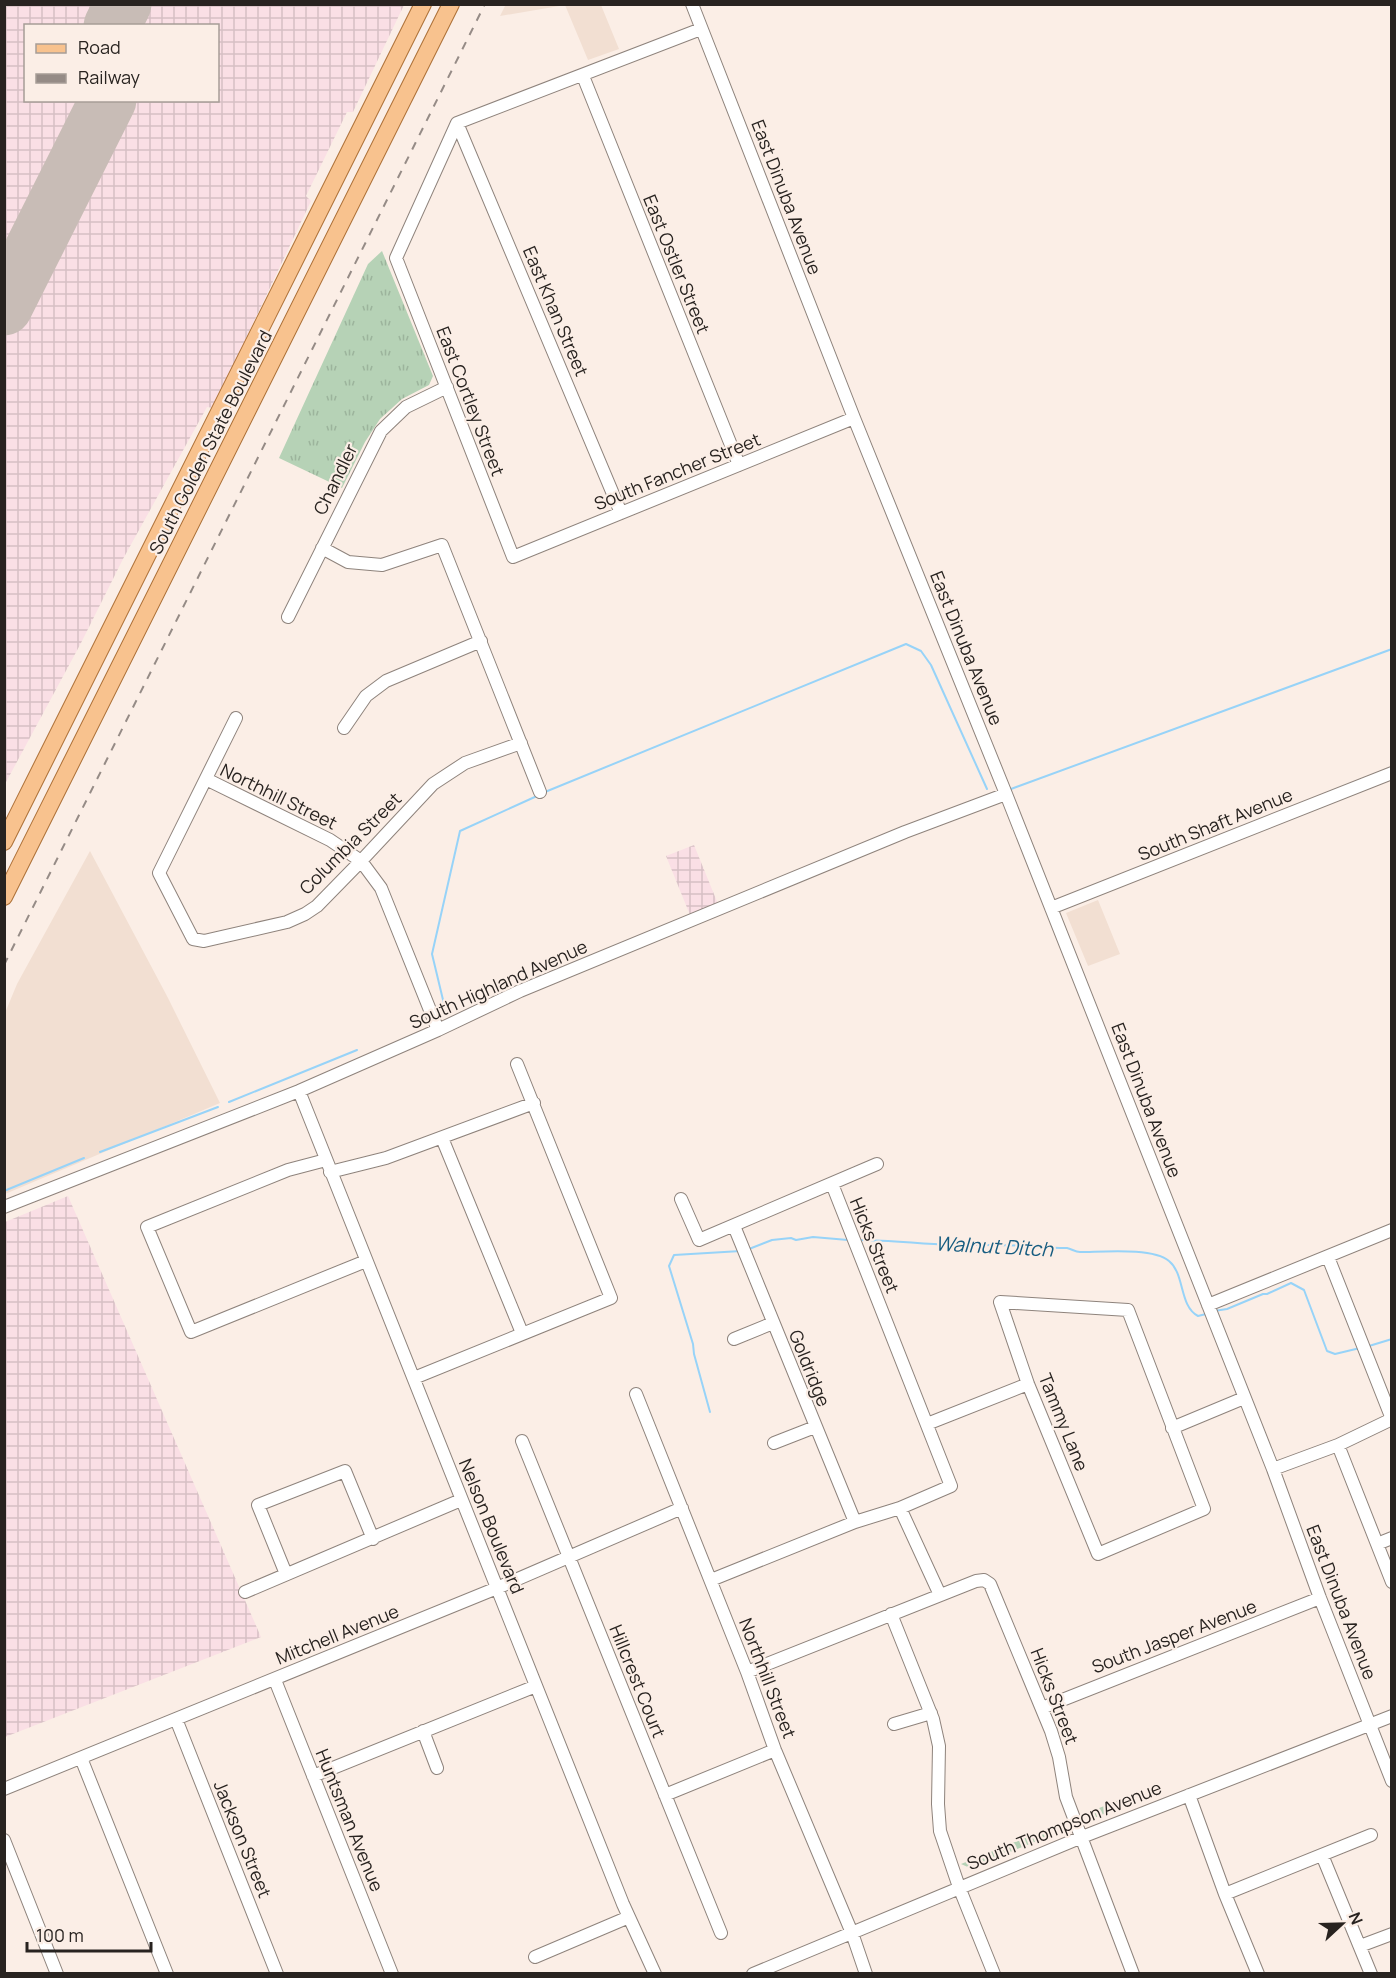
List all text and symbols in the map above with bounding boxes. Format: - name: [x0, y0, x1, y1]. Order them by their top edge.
- legend: [24, 24, 219, 102]
- text: Road: [78, 35, 121, 59]
- text: Railway: [78, 65, 140, 89]
- street label: East Dinuba Avenue: [746, 116, 828, 278]
- street label: East Ostler Street: [638, 191, 716, 337]
- street label: East Khan Street: [518, 242, 594, 380]
- street label: East Cortley Street: [431, 323, 511, 479]
- street label: South Golden State Boulevard: [143, 326, 277, 558]
- street label: South Fancher Street: [590, 427, 764, 515]
- street label: Chandler: [308, 439, 363, 518]
- street label: East Dinuba Avenue: [925, 567, 1009, 729]
- street label: Northhill Street: [217, 757, 341, 835]
- street label: South Shaft Avenue: [1134, 782, 1296, 866]
- street label: Columbia Street: [294, 787, 406, 899]
- street label: South Highland Avenue: [405, 934, 591, 1034]
- street label: East Dinuba Avenue: [1106, 1019, 1188, 1181]
- street label: Hicks Street: [845, 1194, 905, 1296]
- water label: Walnut Ditch: [934, 1229, 1055, 1263]
- street label: Goldridge: [784, 1326, 836, 1410]
- street label: Tammy Lane: [1034, 1370, 1094, 1474]
- street label: Nelson Boulevard: [454, 1455, 530, 1597]
- street label: East Dinuba Avenue: [1301, 1521, 1383, 1683]
- street label: South Jasper Avenue: [1088, 1594, 1260, 1678]
- street label: Mitchell Avenue: [272, 1598, 402, 1670]
- street label: Northhill Street: [734, 1614, 802, 1742]
- street label: Hillcrest Court: [604, 1621, 672, 1741]
- street label: Hicks Street: [1026, 1644, 1084, 1748]
- street label: Huntsman Avenue: [310, 1745, 390, 1895]
- street label: South Thompson Avenue: [963, 1775, 1165, 1875]
- street label: Jackson Street: [209, 1777, 277, 1901]
- north arrow: [1312, 1894, 1372, 1954]
- text: N: [1344, 1909, 1368, 1928]
- scale bar: [27, 1915, 152, 1953]
- text: 100 m: [36, 1923, 84, 1947]

